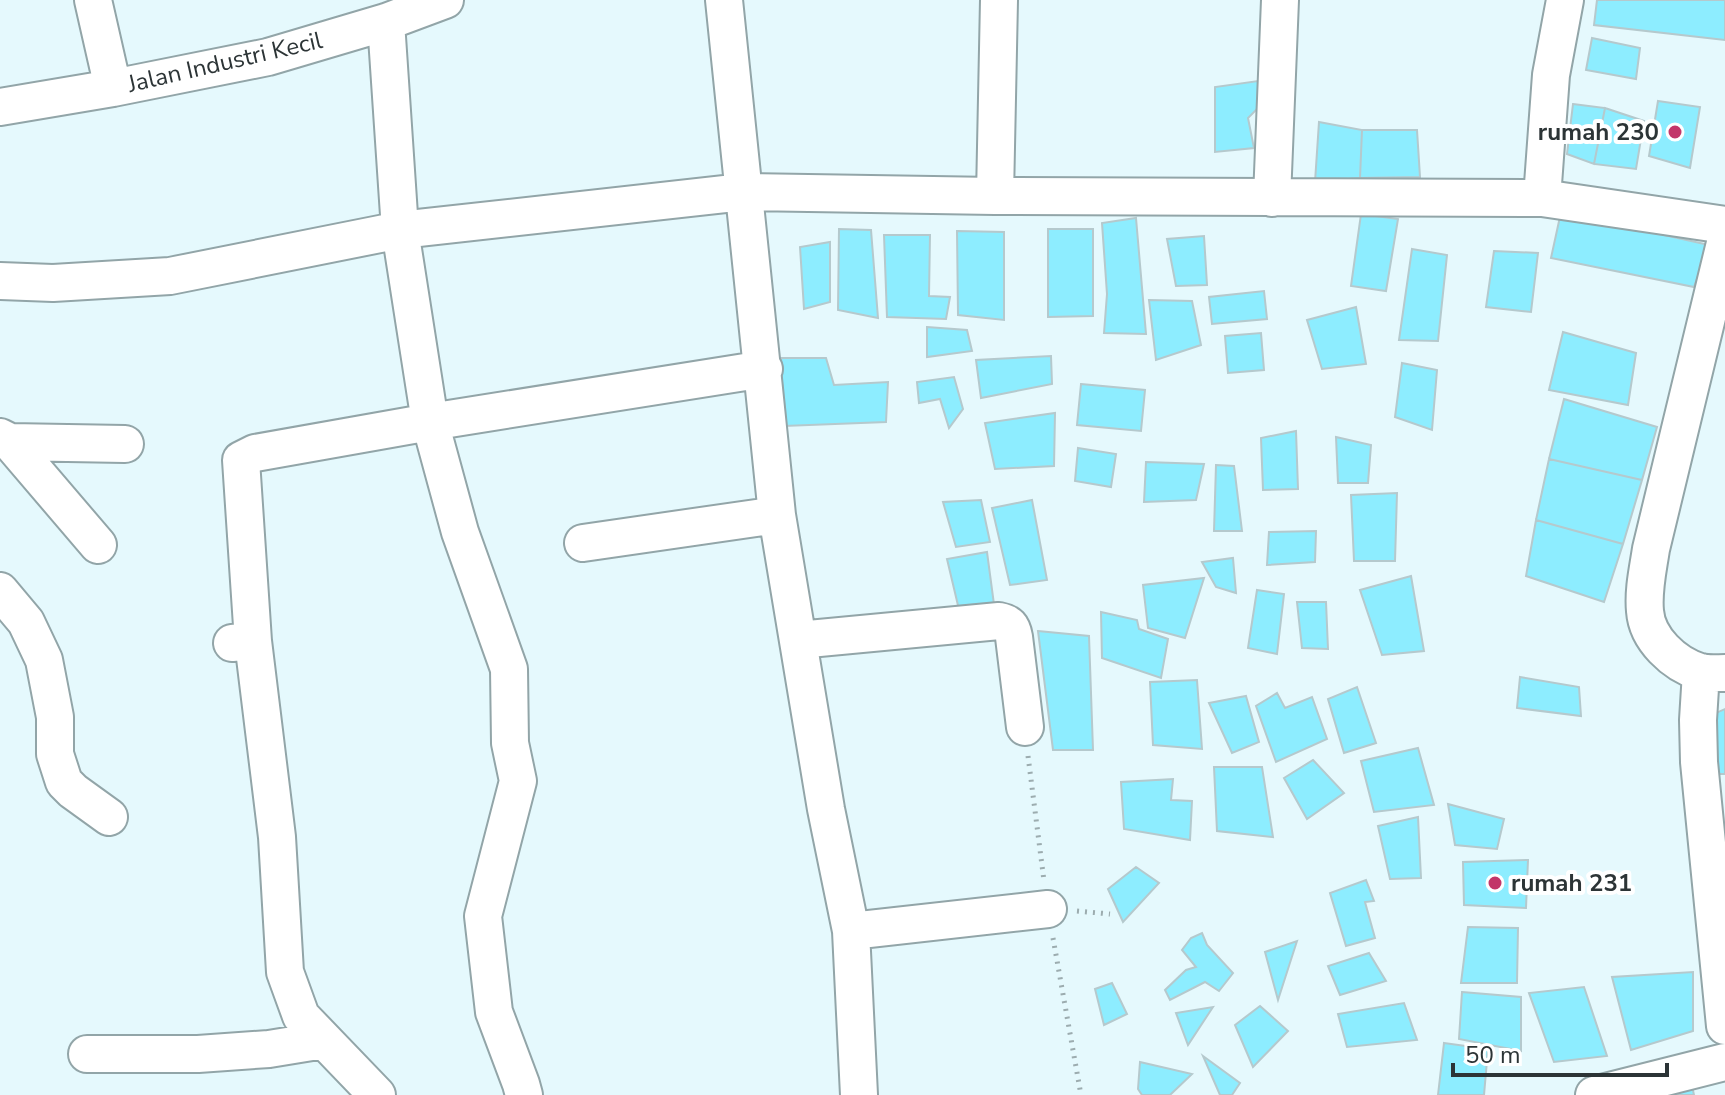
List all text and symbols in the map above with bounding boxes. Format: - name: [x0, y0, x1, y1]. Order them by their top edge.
- street label: Jalan Industri Kecil: [124, 24, 325, 100]
- place label: rumah 230: [1538, 116, 1659, 148]
- marker: rumah 230: [1666, 123, 1684, 141]
- place label: rumah 231: [1511, 867, 1632, 899]
- marker: rumah 231: [1486, 874, 1504, 892]
- scale bar: [1453, 1027, 1667, 1077]
- text: 50 m: [1465, 1039, 1521, 1071]

